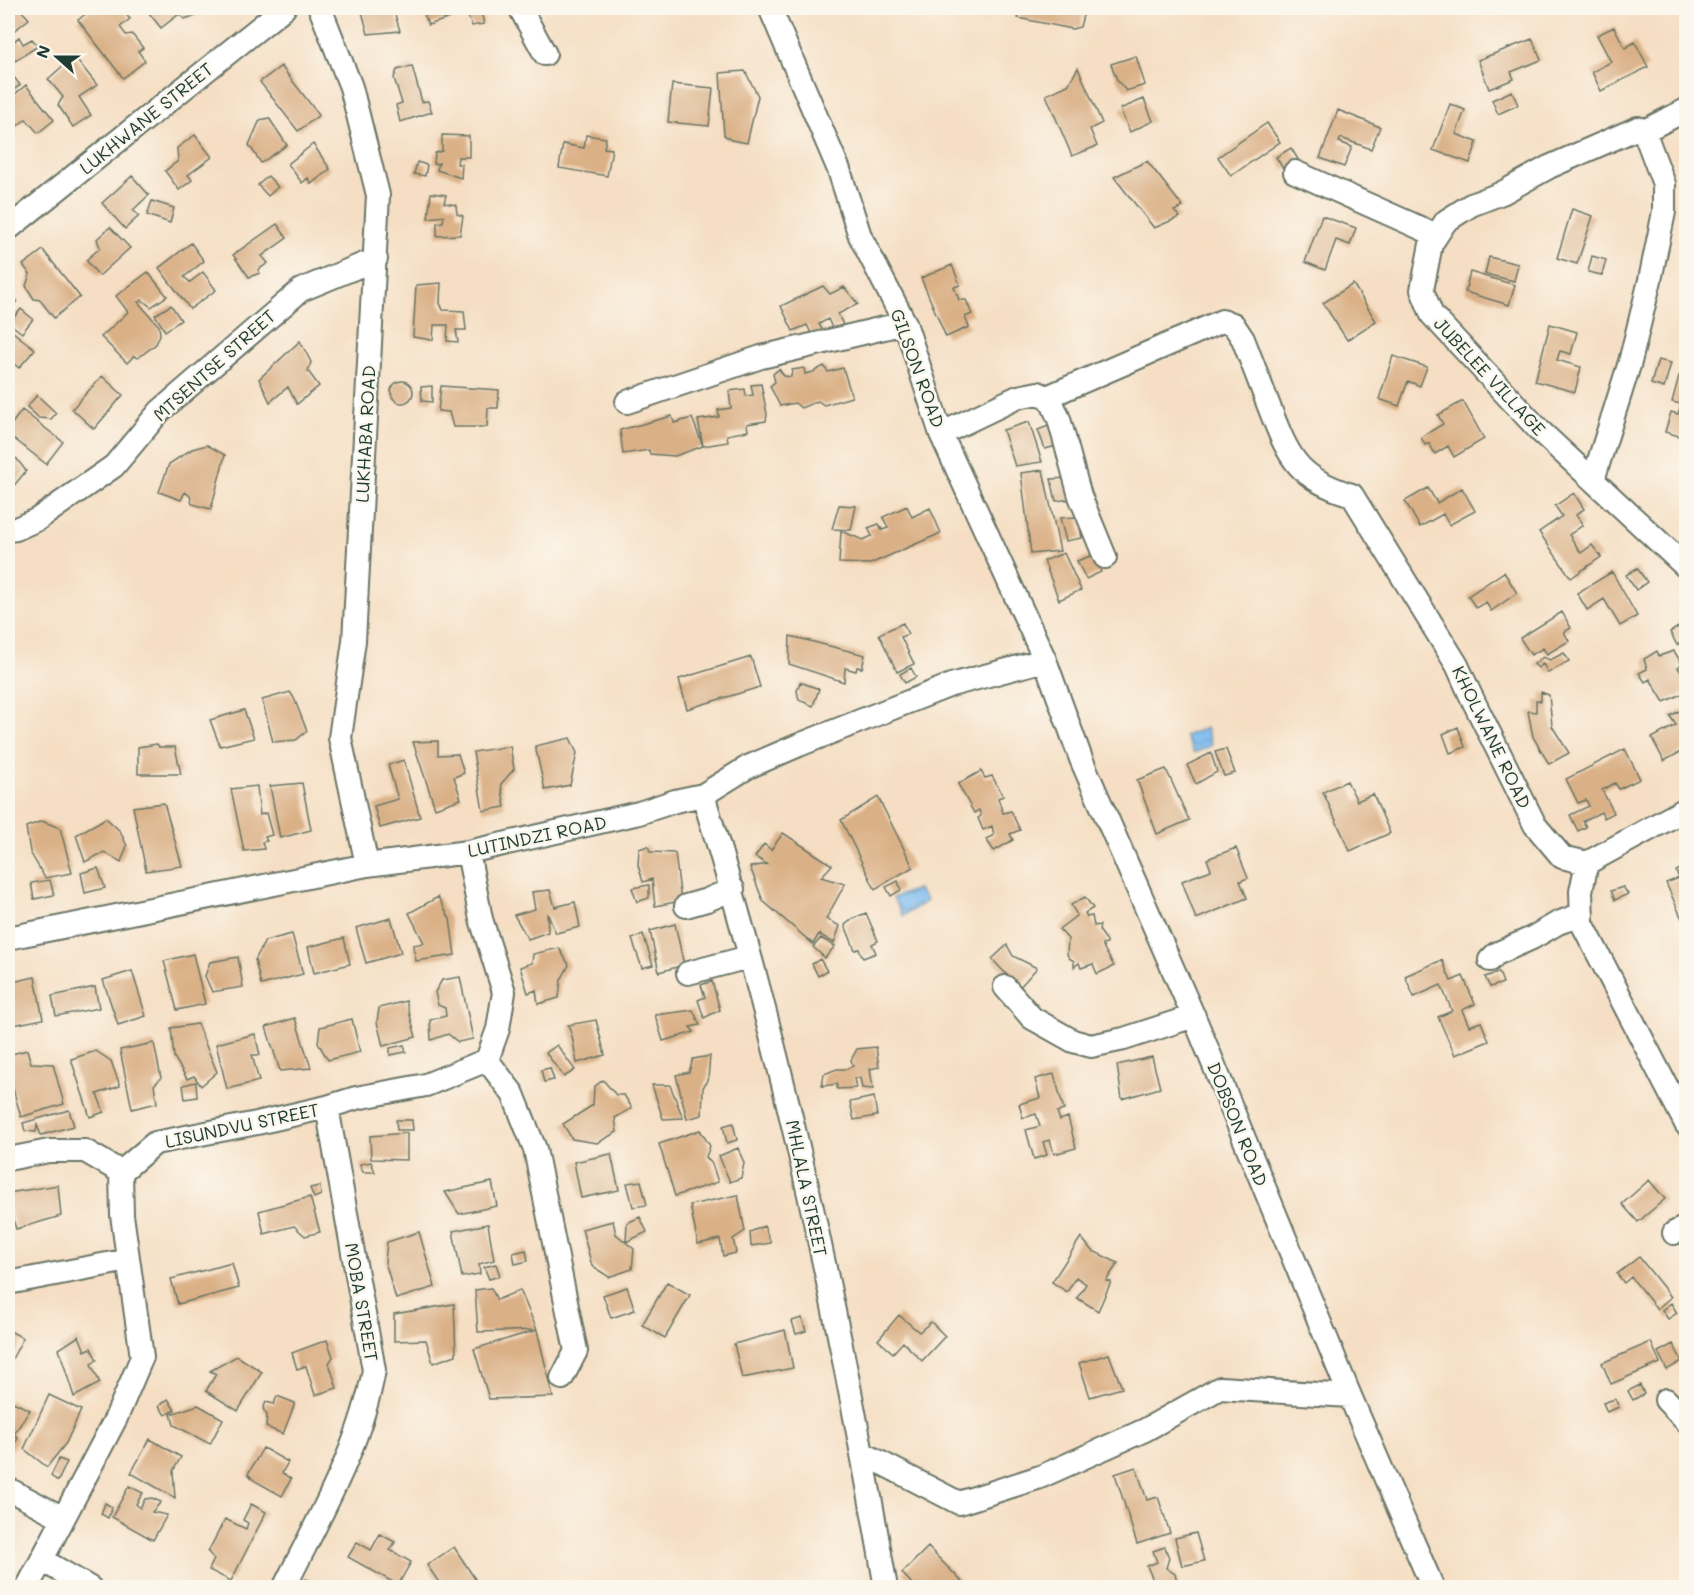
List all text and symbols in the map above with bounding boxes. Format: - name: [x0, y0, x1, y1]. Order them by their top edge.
- north arrow: [27, 27, 87, 87]
- text: N: [31, 42, 55, 61]
- street label: LUKHWANE STREET: [74, 57, 218, 179]
- street label: MTSENTSE STREET: [148, 304, 280, 426]
- street label: GILSON ROAD: [885, 305, 951, 431]
- street label: JUBELEE VILLAGE: [1429, 312, 1551, 440]
- street label: LUKHABA ROAD: [349, 365, 381, 503]
- street label: KHOLWANE ROAD: [1447, 662, 1537, 812]
- street label: LUTINDZI ROAD: [465, 810, 609, 862]
- street label: DOBSON ROAD: [1202, 1058, 1274, 1190]
- street label: LISUNDVU STREET: [163, 1097, 321, 1153]
- street label: MHLALA STREET: [781, 1117, 833, 1259]
- street label: MOBA STREET: [340, 1241, 384, 1363]

